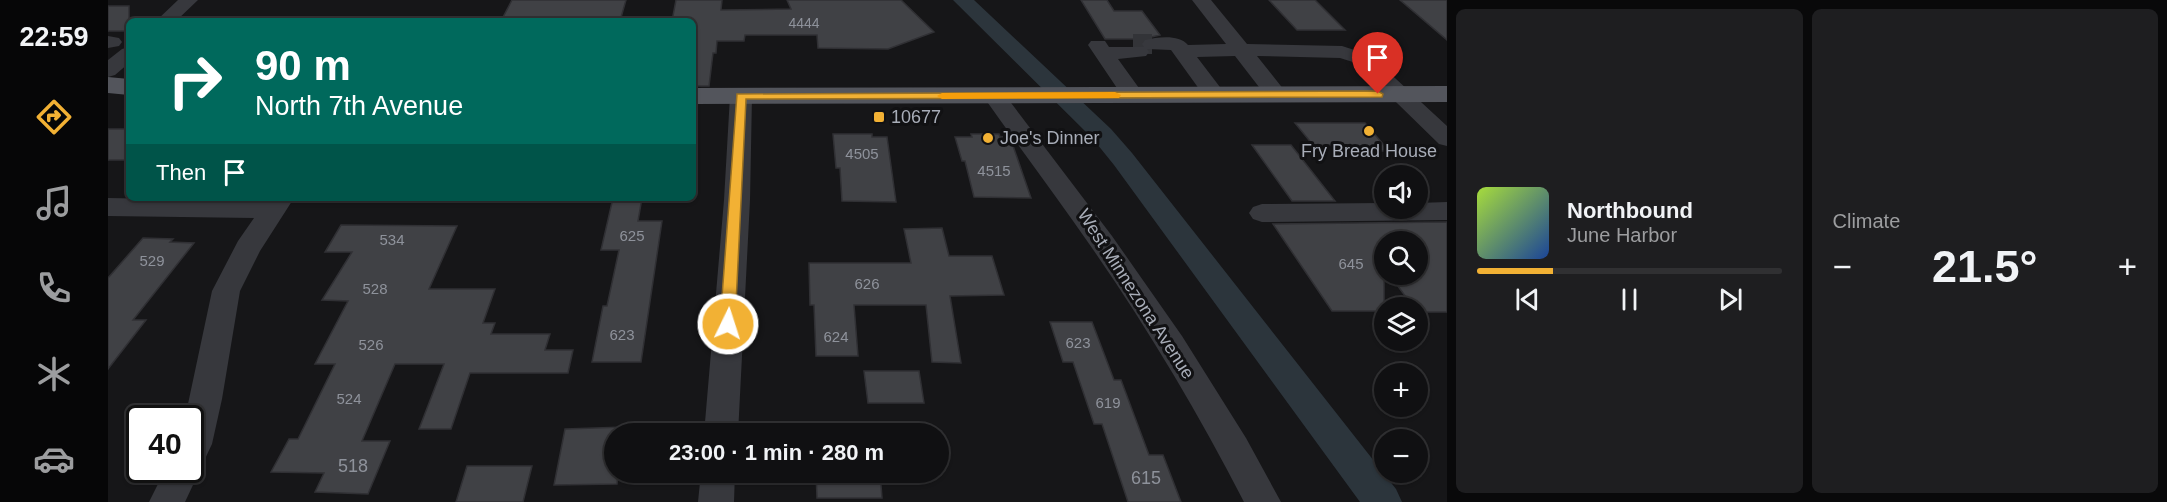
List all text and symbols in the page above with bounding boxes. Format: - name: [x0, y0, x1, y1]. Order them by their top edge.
- house number: 4444: [788, 15, 820, 31]
- text: 22:59: [19, 22, 89, 52]
- pin: [1352, 32, 1403, 94]
- icon: arrive: [1361, 41, 1394, 74]
- icon: right: [156, 42, 234, 120]
- text: 90 m: [255, 42, 351, 89]
- text: North 7th Avenue: [255, 91, 463, 121]
- icon: directions: [33, 96, 75, 138]
- place label: 10677: [891, 107, 941, 127]
- marker: 10677: [872, 110, 886, 124]
- marker: Fry Bread House: [1362, 124, 1376, 138]
- place label: Joe's Dinner: [1000, 128, 1099, 148]
- marker: Joe's Dinner: [981, 131, 995, 145]
- place label: Fry Bread House: [1301, 141, 1437, 161]
- house number: 4505: [845, 145, 879, 162]
- icon: arrive: [218, 156, 251, 189]
- text: Then: [156, 160, 206, 185]
- house number: 4515: [977, 162, 1011, 179]
- map controls: [1374, 165, 1428, 483]
- button: sound: [1374, 165, 1428, 219]
- icon: music: [33, 182, 75, 224]
- text: Northbound: [1567, 198, 1693, 223]
- street label: West Minnezona Avenue: [1074, 205, 1198, 383]
- text: Climate: [1833, 210, 1900, 232]
- text: June Harbor: [1567, 224, 1677, 246]
- house number: 625: [619, 227, 645, 244]
- house number: 534: [379, 231, 405, 248]
- button: search: [1374, 231, 1428, 285]
- text: 21.5°: [1932, 241, 2038, 292]
- text: −: [1833, 248, 1852, 285]
- text: +: [2118, 248, 2137, 285]
- house number: 529: [139, 252, 165, 269]
- house number: 645: [1338, 255, 1364, 272]
- icon: phone: [33, 267, 75, 309]
- house number: 626: [854, 275, 880, 292]
- house number: 528: [362, 280, 388, 297]
- icon: previous: [1511, 283, 1544, 316]
- icon: pause: [1613, 283, 1646, 316]
- icon: next: [1714, 283, 1747, 316]
- position arrow: [696, 292, 760, 356]
- button: layers: [1374, 297, 1428, 351]
- house number: 623: [609, 326, 635, 343]
- house number: 624: [823, 328, 849, 345]
- house number: 623: [1065, 334, 1091, 351]
- house number: 526: [358, 336, 384, 353]
- icon: climate: [33, 353, 75, 395]
- button: +: [1374, 363, 1428, 417]
- house number: 524: [336, 390, 362, 407]
- house number: 619: [1095, 394, 1121, 411]
- speed limit sign: 40: [126, 405, 204, 483]
- button: −: [1374, 429, 1428, 483]
- icon: car: [33, 438, 75, 480]
- text: 23:00 · 1 min · 280 m: [669, 440, 884, 465]
- house number: 518: [338, 456, 368, 476]
- house number: 615: [1131, 468, 1161, 488]

